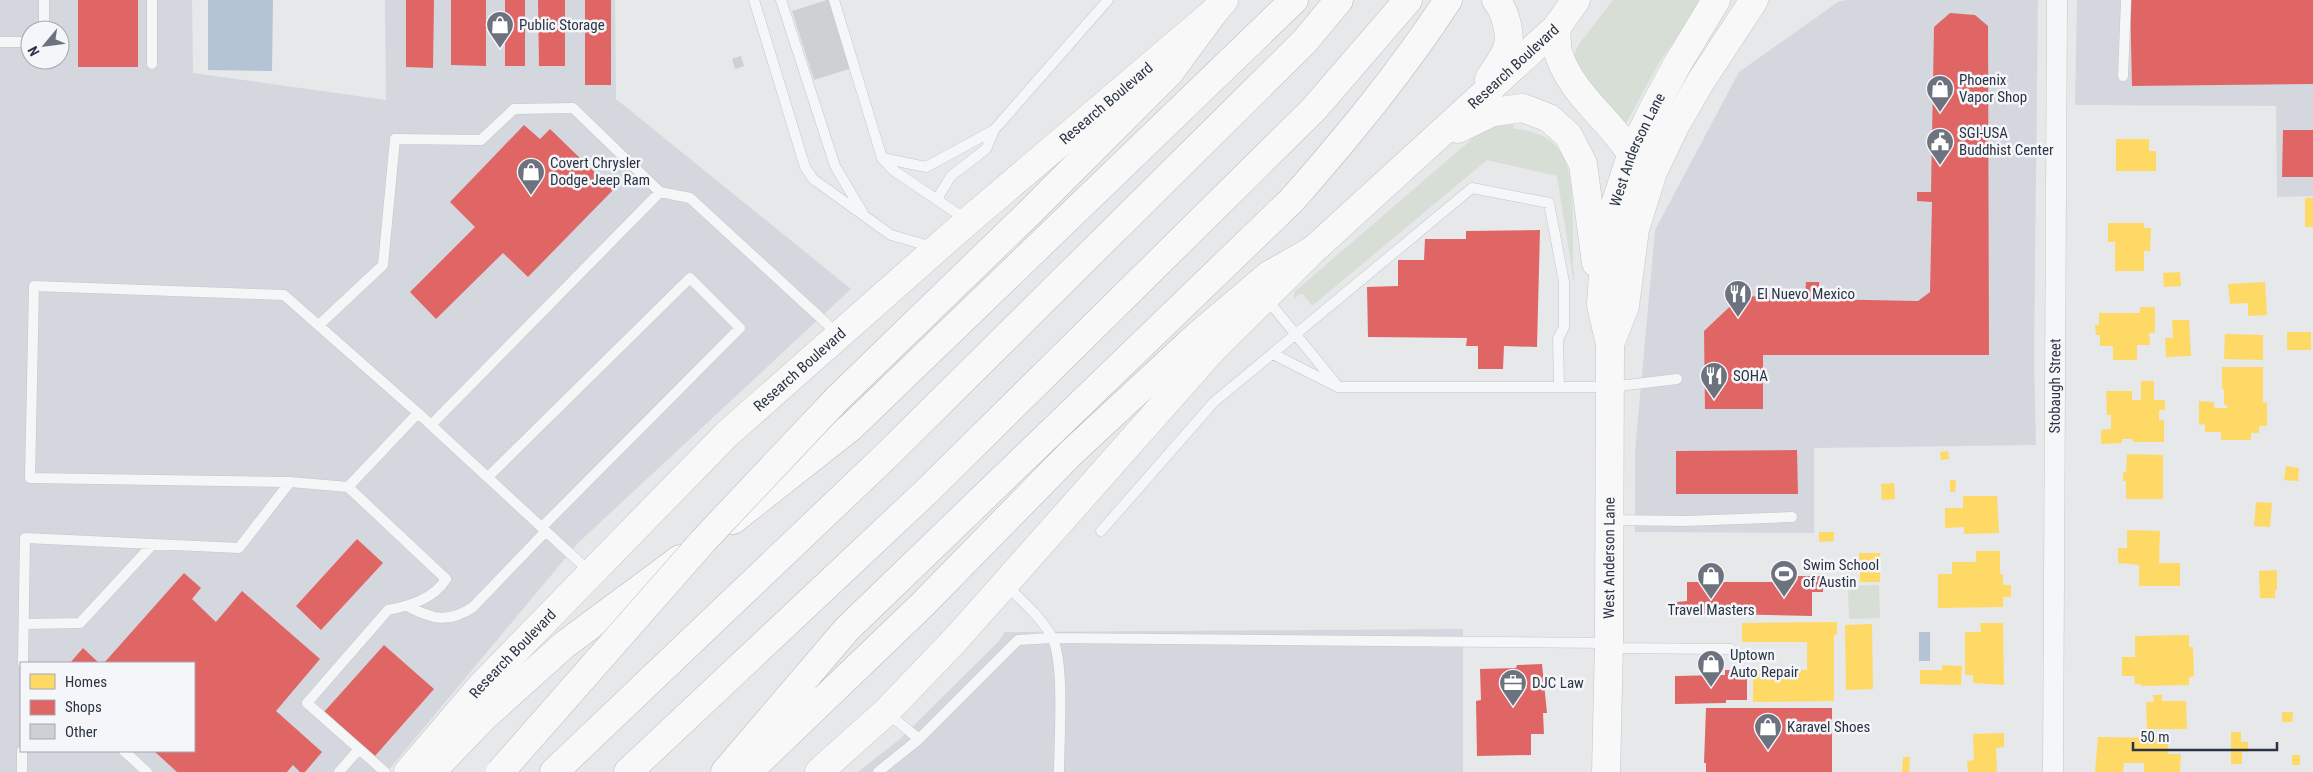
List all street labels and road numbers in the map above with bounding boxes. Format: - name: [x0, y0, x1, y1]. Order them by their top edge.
- street label: Research Boulevard: [1464, 21, 1563, 113]
- street label: Research Boulevard: [1056, 59, 1157, 148]
- street label: West Anderson Lane: [1606, 90, 1669, 209]
- street label: Research Boulevard: [750, 324, 849, 415]
- street label: Stobaugh Street: [2046, 339, 2064, 433]
- street label: West Anderson Lane: [1600, 497, 1618, 619]
- street label: Research Boulevard: [466, 606, 560, 702]

